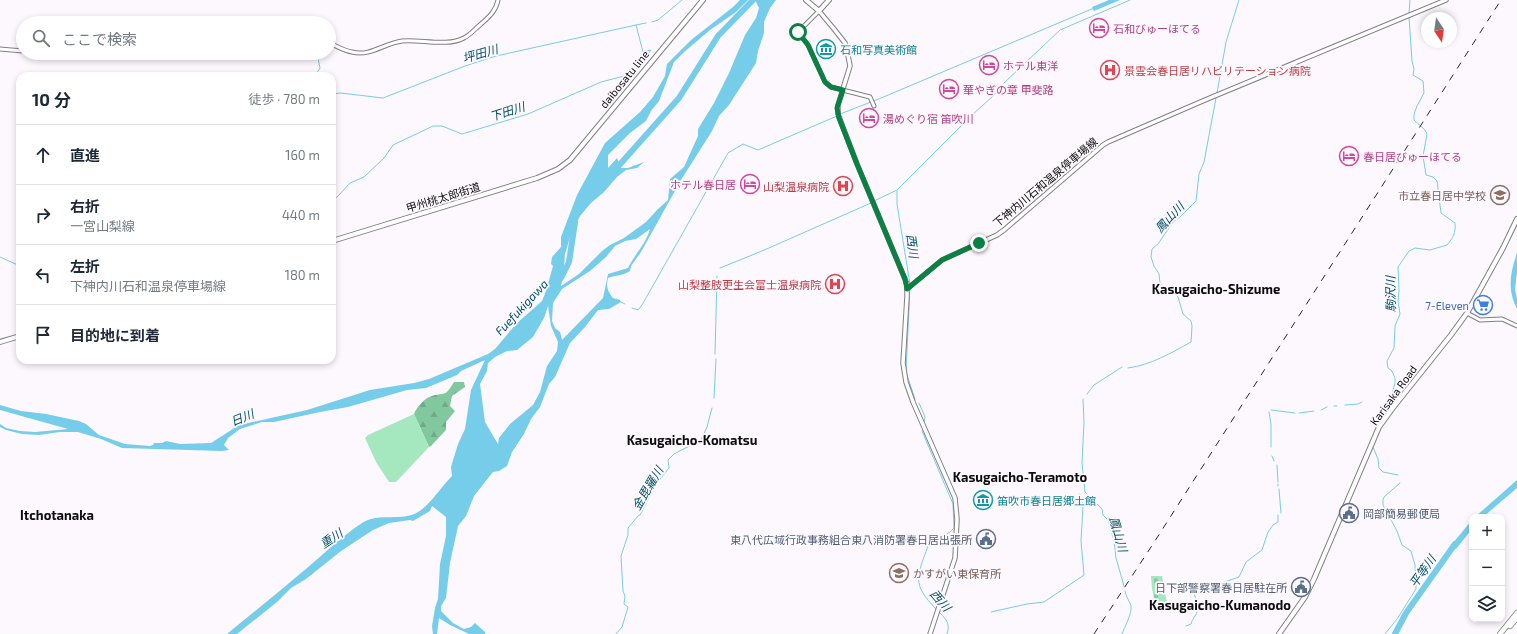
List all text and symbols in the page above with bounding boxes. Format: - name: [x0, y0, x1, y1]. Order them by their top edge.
- north arrow: [1421, 12, 1457, 48]
- search box: [16, 16, 336, 60]
- hotel icon: 石和びゅーほてる: [1088, 17, 1110, 39]
- place label: 石和びゅーほてる: [1113, 22, 1201, 35]
- route start: [789, 23, 807, 41]
- icon: search: [30, 27, 52, 49]
- text: ここで検索: [62, 30, 137, 48]
- museum icon: 石和写真美術館: [815, 38, 837, 60]
- water label: 坪田川: [461, 41, 501, 65]
- place label: 石和写真美術館: [840, 43, 917, 56]
- street label: daibosatu line: [597, 47, 651, 110]
- hotel icon: ホテル東洋: [978, 54, 1000, 76]
- place label: ホテル東洋: [1003, 59, 1058, 72]
- hospital icon: 景雲会春日居リハビリテーション病院: [1099, 59, 1121, 81]
- place label: 景雲会春日居リハビリテーション病院: [1124, 64, 1311, 77]
- hotel icon: 華やぎの章 甲斐路: [938, 78, 960, 100]
- place label: 華やぎの章 甲斐路: [963, 83, 1053, 96]
- text: 10 分: [32, 89, 71, 109]
- text: 徒歩 · 780 m: [248, 91, 320, 107]
- water label: 下田川: [488, 98, 528, 123]
- hotel icon: 湯めぐり宿 笛吹川: [858, 107, 880, 129]
- place label: 湯めぐり宿 笛吹川: [883, 112, 973, 125]
- street label: 下神内川石和温泉停車場線: [990, 135, 1100, 229]
- icon: ahead: [32, 144, 54, 166]
- hotel icon: 春日居びゅーほてる: [1338, 145, 1360, 167]
- text: 直進: [70, 146, 100, 164]
- text: 160 m: [285, 147, 320, 163]
- place label: 春日居びゅーほてる: [1363, 150, 1462, 163]
- hotel icon: ホテル春日居: [739, 173, 761, 195]
- hospital icon: 山梨温泉病院: [832, 175, 854, 197]
- place label: ホテル春日居: [670, 178, 736, 191]
- street label: 甲州桃太郎街道: [404, 180, 482, 214]
- place label: 山梨温泉病院: [763, 180, 829, 193]
- school or university icon: 市立春日居中学校: [1489, 184, 1511, 206]
- place label: 市立春日居中学校: [1398, 189, 1486, 202]
- text: 右折: [70, 197, 100, 215]
- water label: 鳳山川: [1152, 198, 1188, 235]
- icon: right: [32, 204, 54, 226]
- text: 440 m: [282, 207, 320, 223]
- text: 一宮山梨線: [70, 218, 135, 234]
- water label: 西川: [904, 233, 922, 261]
- route end: [970, 234, 988, 252]
- text: 左折: [70, 257, 100, 275]
- icon: left: [32, 264, 54, 286]
- text: 180 m: [285, 267, 320, 283]
- hospital icon: 山梨整肢更生会富士温泉病院: [824, 273, 846, 295]
- water label: 駒沢川: [1383, 274, 1397, 312]
- water label: Fuefukigawa: [492, 276, 550, 338]
- text: 下神内川石和温泉停車場線: [70, 278, 226, 294]
- place label: 山梨整肢更生会富士温泉病院: [678, 278, 821, 291]
- district label: Kasugaicho-Shizume: [1152, 281, 1280, 297]
- supermarket icon: 7-Eleven: [1472, 294, 1494, 316]
- place label: 7-Eleven: [1425, 299, 1469, 312]
- icon: arrive: [32, 324, 54, 346]
- text: 目的地に到着: [70, 326, 160, 344]
- street label: Karisaka Road: [1367, 363, 1419, 427]
- water label: 日川: [228, 405, 258, 428]
- district label: Kasugaicho-Komatsu: [627, 432, 757, 448]
- water label: 金毘羅川: [629, 462, 666, 512]
- district label: Kasugaicho-Teramoto: [953, 469, 1088, 485]
- museum icon: 笛吹市春日居郷土館: [972, 489, 994, 511]
- place label: 笛吹市春日居郷土館: [997, 494, 1096, 507]
- public building icon: 岡部簡易郵便局: [1338, 502, 1360, 524]
- district label: Itchotanaka: [20, 507, 94, 523]
- place label: 岡部簡易郵便局: [1363, 507, 1440, 520]
- map controls: [1469, 514, 1505, 622]
- button: +: [1469, 514, 1505, 550]
- water label: 鳳山川: [1107, 515, 1131, 555]
- water label: 重川: [317, 524, 347, 551]
- public building icon: 東八代広域行政事務組合東八消防署春日居出張所: [975, 528, 997, 550]
- place label: 東八代広域行政事務組合東八消防署春日居出張所: [730, 533, 973, 546]
- button: −: [1469, 550, 1505, 586]
- water label: 平等川: [1406, 551, 1439, 590]
- school or university icon: かすがい東保育所: [888, 562, 910, 584]
- place label: かすがい東保育所: [913, 567, 1002, 580]
- public building icon: 日下部警察署春日居駐在所: [1290, 576, 1312, 598]
- place label: 日下部警察署春日居駐在所: [1155, 581, 1288, 594]
- water label: 西川: [928, 586, 955, 615]
- button: layers: [1469, 586, 1505, 622]
- district label: Kasugaicho-Kumanodo: [1149, 597, 1291, 613]

